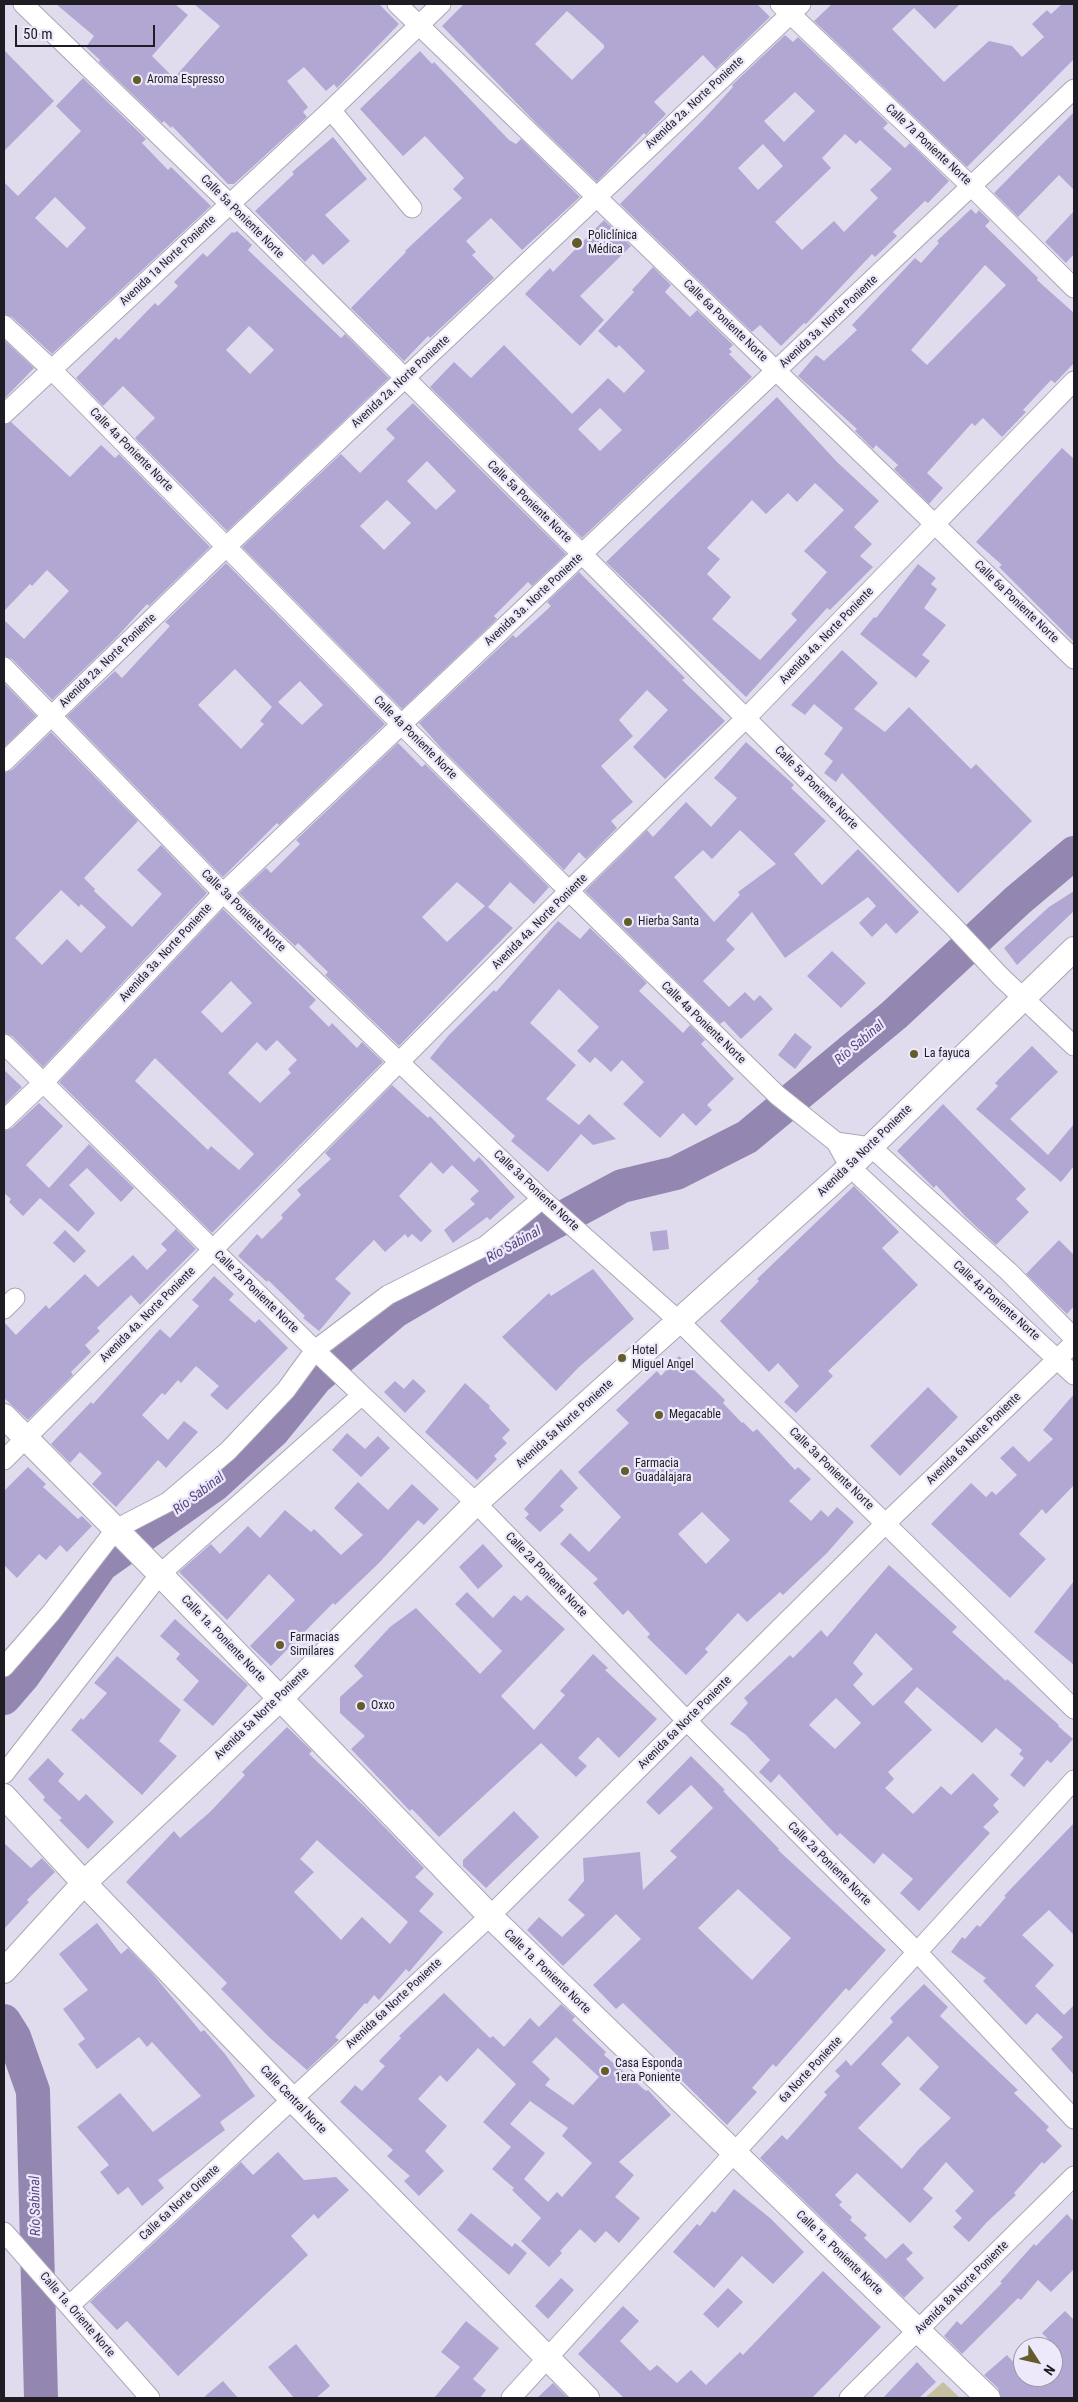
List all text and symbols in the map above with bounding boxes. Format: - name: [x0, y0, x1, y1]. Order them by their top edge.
- scale bar: [18, 15, 158, 47]
- text: 50 m: [23, 25, 53, 43]
- street label: Avenida 2a. Norte Poniente: [643, 54, 747, 152]
- place label: Aroma Espresso: [147, 73, 225, 87]
- marker: Aroma Espresso: [131, 74, 143, 86]
- street label: Calle 7a Poniente Norte: [882, 102, 974, 188]
- street label: Calle 5a Poniente Norte: [197, 172, 287, 262]
- street label: Avenida 1a Norte Poniente: [117, 213, 219, 309]
- place label: Policlínica Médica: [588, 229, 637, 257]
- marker: Policlínica Médica: [570, 236, 584, 250]
- street label: Avenida 3a. Norte Poniente: [777, 273, 881, 371]
- street label: Calle 6a Poniente Norte: [680, 277, 770, 365]
- street label: Avenida 2a. Norte Poniente: [349, 333, 453, 431]
- street label: Calle 4a Poniente Norte: [86, 405, 176, 495]
- street label: Calle 5a Poniente Norte: [484, 458, 574, 546]
- street label: Avenida 3a. Norte Poniente: [482, 551, 586, 649]
- street label: Calle 6a Poniente Norte: [971, 558, 1061, 646]
- street label: Avenida 4a. Norte Poniente: [777, 585, 877, 687]
- street label: Avenida 2a. Norte Poniente: [57, 611, 159, 711]
- street label: Calle 4a Poniente Norte: [370, 693, 460, 783]
- street label: Calle 5a Poniente Norte: [771, 743, 861, 833]
- street label: Calle 3a Poniente Norte: [198, 867, 288, 955]
- street label: Avenida 4a. Norte Poniente: [489, 871, 591, 973]
- street label: Avenida 3a. Norte Poniente: [117, 901, 215, 1005]
- place label: Hierba Santa: [638, 915, 699, 929]
- marker: Hierba Santa: [622, 916, 634, 928]
- street label: Calle 4a Poniente Norte: [658, 979, 748, 1067]
- water label: Río Sabinal: [832, 1017, 888, 1069]
- place label: La fayuca: [924, 1047, 970, 1061]
- marker: La fayuca: [908, 1048, 920, 1060]
- street label: Avenida 5a Norte Poniente: [815, 1102, 915, 1200]
- street label: Calle 3a Poniente Norte: [490, 1148, 582, 1234]
- water label: Río Sabinal: [484, 1223, 544, 1267]
- street label: Calle 2a Poniente Norte: [211, 1248, 301, 1336]
- street label: Calle 4a Poniente Norte: [950, 1258, 1042, 1344]
- street label: Avenida 4a. Norte Poniente: [97, 1264, 199, 1366]
- place label: Hotel Miguel Angel: [632, 1344, 694, 1372]
- marker: Hotel Miguel Angel: [616, 1352, 628, 1364]
- street label: Avenida 5a Norte Poniente: [513, 1377, 617, 1471]
- street label: Avenida 6a Norte Poniente: [924, 1390, 1024, 1488]
- place label: Megacable: [669, 1408, 721, 1422]
- marker: Megacable: [653, 1409, 665, 1421]
- street label: Calle 3a Poniente Norte: [786, 1425, 876, 1513]
- place label: Farmacia Guadalajara: [635, 1457, 691, 1485]
- marker: Farmacia Guadalajara: [619, 1465, 631, 1477]
- water label: Río Sabinal: [170, 1469, 228, 1519]
- street label: Calle 2a Poniente Norte: [502, 1530, 590, 1620]
- street label: Calle 1a. Poniente Norte: [178, 1593, 268, 1685]
- place label: Farmacias Similares: [290, 1631, 339, 1659]
- marker: Farmacias Similares: [274, 1639, 286, 1651]
- street label: Avenida 5a Norte Poniente: [212, 1665, 312, 1763]
- street label: Avenida 6a Norte Poniente: [635, 1673, 735, 1773]
- place label: Oxxo: [371, 1699, 395, 1713]
- marker: Oxxo: [355, 1700, 367, 1712]
- street label: Calle 2a Poniente Norte: [784, 1819, 874, 1909]
- street label: Calle 1a. Poniente Norte: [501, 1927, 593, 2017]
- street label: Avenida 6a Norte Poniente: [343, 1956, 445, 2052]
- street label: 6a Norte Poniente: [777, 2034, 845, 2106]
- place label: Casa Esponda 1era Poniente: [615, 2057, 682, 2085]
- street label: Calle Central Norte: [257, 2063, 329, 2137]
- marker: Casa Esponda 1era Poniente: [599, 2065, 611, 2077]
- street label: Calle 6a Norte Oriente: [137, 2162, 223, 2244]
- water label: Río Sabinal: [27, 2176, 45, 2236]
- street label: Calle 1a. Poniente Norte: [793, 2208, 885, 2298]
- street label: Avenida 8a Norte Poniente: [912, 2238, 1012, 2338]
- street label: Calle 1a. Oriente Norte: [36, 2270, 118, 2360]
- north arrow: [1013, 2337, 1063, 2387]
- text: N: [1040, 2362, 1058, 2378]

